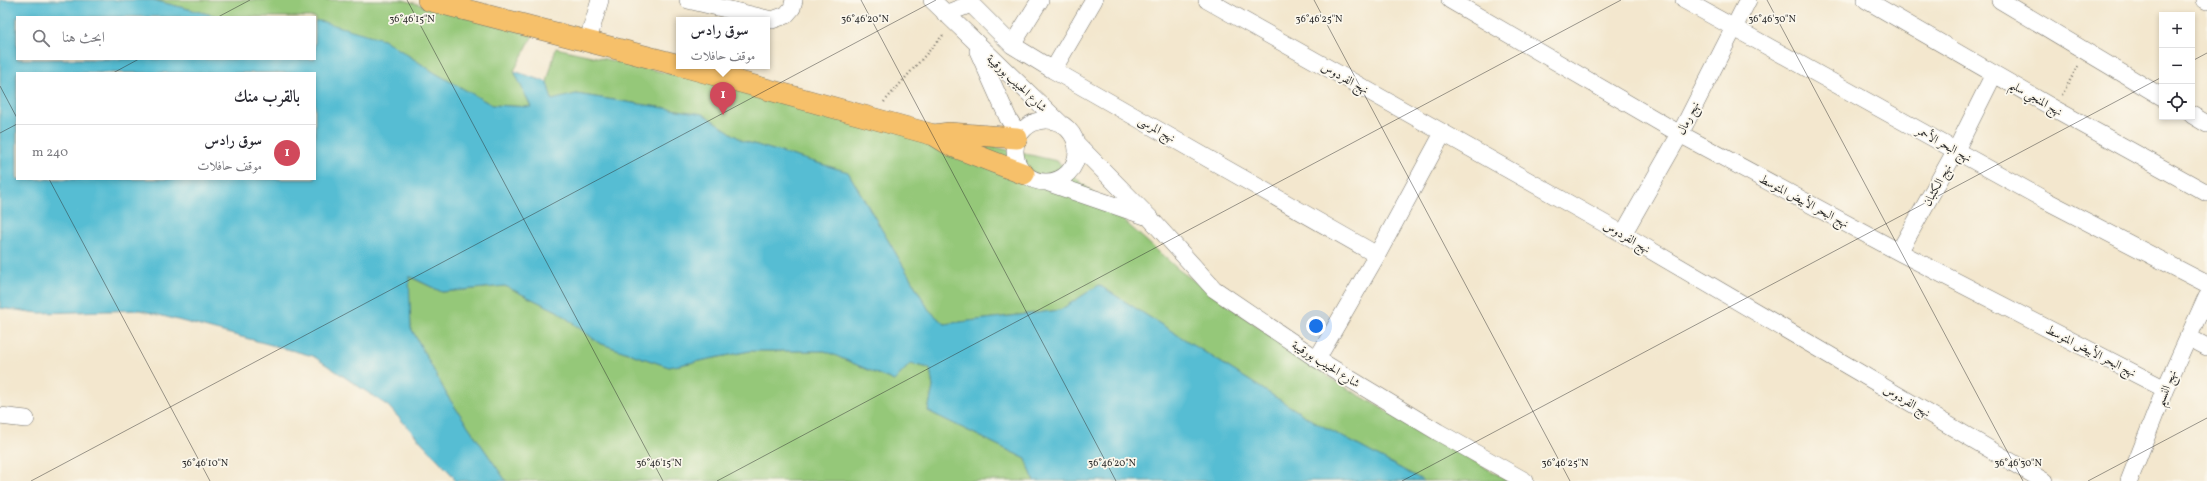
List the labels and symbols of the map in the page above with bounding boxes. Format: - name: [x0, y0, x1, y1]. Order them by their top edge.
- text: 36°46'15"N: [389, 12, 435, 26]
- text: 36°46'20"N: [841, 12, 890, 26]
- text: 36°46'25"N: [1296, 12, 1343, 26]
- text: 36°46'30"N: [1748, 12, 1796, 26]
- street label: شارع الحبيب بورقيبة: [981, 51, 1050, 118]
- street label: نهج الفردوس: [1317, 59, 1371, 100]
- street label: نهج المنجي سليم: [2005, 77, 2065, 123]
- pin: 1: [710, 82, 736, 115]
- street label: نهج رمال: [1674, 99, 1706, 139]
- street label: نهج المرسى: [1134, 113, 1178, 149]
- street label: نهج البحر الأحمر: [1910, 120, 1975, 168]
- street label: نهج الكثبان: [1920, 162, 1958, 210]
- street label: نهج البحر الأبيض المتوسط: [1755, 170, 1852, 234]
- street label: نهج الفردوس: [1599, 218, 1653, 260]
- your location: [1306, 316, 1326, 336]
- street label: نهج البحر الأبيض المتوسط: [2042, 320, 2139, 383]
- street label: شارع الحبيب بورقيبة: [1287, 338, 1363, 394]
- street label: نهج النسيم: [2152, 368, 2184, 410]
- street label: نهج الفردوس: [1879, 382, 1933, 424]
- text: 36°46'10"N: [182, 456, 229, 470]
- text: 36°46'15"N: [636, 456, 682, 470]
- text: 36°46'20"N: [1088, 456, 1137, 470]
- text: 36°46'25"N: [1542, 456, 1589, 470]
- text: 36°46'30"N: [1994, 456, 2042, 470]

